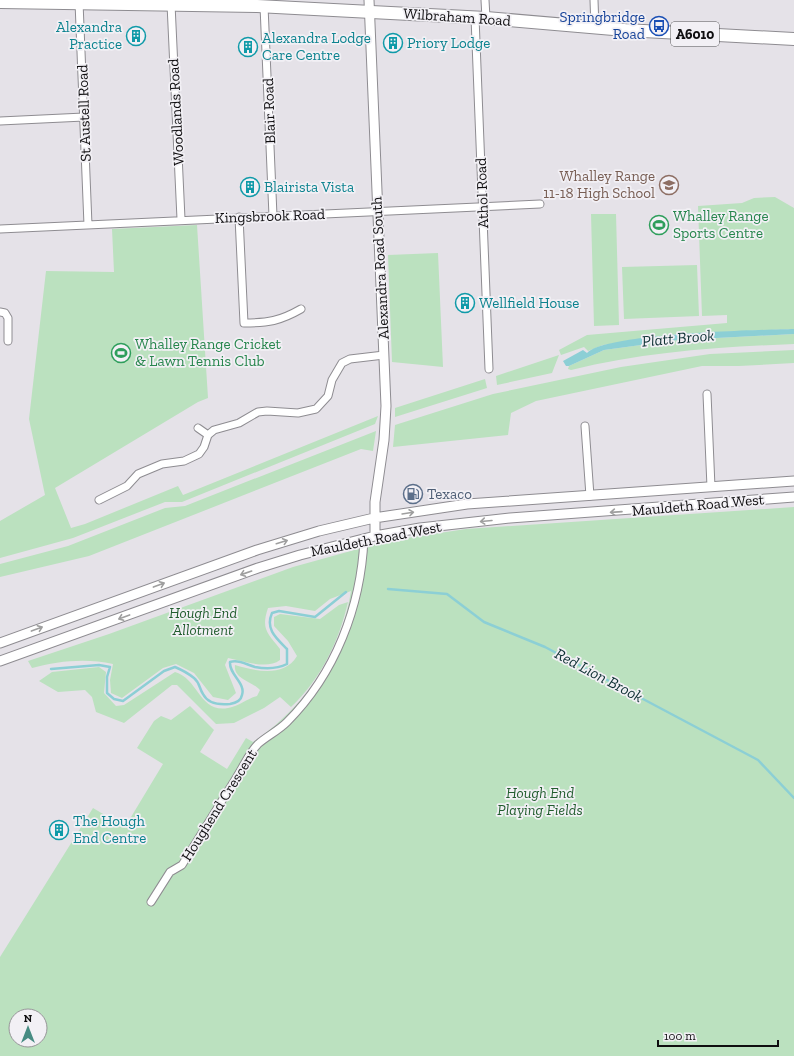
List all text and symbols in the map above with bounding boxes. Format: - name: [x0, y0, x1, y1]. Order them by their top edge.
- street label: Wilbraham Road: [403, 4, 512, 30]
- place label: Springbridge Road: [559, 8, 646, 43]
- bus stop icon: Springbridge Road: [648, 15, 670, 37]
- place label: Alexandra Practice: [56, 18, 122, 53]
- road number: A6010: [671, 22, 719, 46]
- building icon: Alexandra Practice: [125, 25, 147, 47]
- place label: Alexandra Lodge Care Centre: [262, 29, 371, 64]
- building icon: Priory Lodge: [382, 32, 404, 54]
- place label: Priory Lodge: [407, 34, 490, 52]
- building icon: Alexandra Lodge Care Centre: [237, 36, 259, 58]
- street label: Woodlands Road: [164, 57, 188, 166]
- street label: St Austell Road: [73, 63, 95, 162]
- street label: Blair Road: [259, 77, 279, 144]
- street label: Athol Road: [472, 157, 492, 229]
- place label: Whalley Range 11-18 High School: [543, 167, 655, 202]
- school or university icon: Whalley Range 11-18 High School: [658, 174, 680, 196]
- building icon: Blairista Vista: [239, 176, 261, 198]
- place label: Blairista Vista: [264, 178, 354, 196]
- street label: Alexandra Road South: [367, 195, 393, 340]
- street label: Kingsbrook Road: [215, 205, 326, 227]
- place label: Whalley Range Sports Centre: [673, 207, 769, 242]
- sports icon: Whalley Range Sports Centre: [648, 214, 670, 236]
- building icon: Wellfield House: [454, 292, 476, 314]
- place label: Wellfield House: [479, 294, 579, 312]
- water label: Platt Brook: [641, 325, 715, 351]
- place label: Whalley Range Cricket & Lawn Tennis Club: [135, 335, 282, 370]
- sports icon: Whalley Range Cricket & Lawn Tennis Club: [110, 342, 132, 364]
- fuel station icon: Texaco: [402, 483, 424, 505]
- place label: Texaco: [427, 485, 472, 503]
- street label: Mauldeth Road West: [631, 490, 765, 520]
- one-way arrow: [610, 508, 623, 515]
- one-way arrow: [401, 509, 414, 517]
- street label: Mauldeth Road West: [309, 517, 443, 561]
- one-way arrow: [480, 517, 493, 524]
- one-way arrow: [275, 538, 288, 545]
- one-way arrow: [240, 569, 252, 577]
- one-way arrow: [152, 580, 164, 588]
- park label: Hough End Allotment: [169, 604, 237, 639]
- one-way arrow: [118, 613, 130, 621]
- one-way arrow: [30, 625, 42, 633]
- water label: Red Lion Brook: [552, 644, 646, 706]
- street label: Houghend Crescent: [177, 745, 261, 864]
- park label: Hough End Playing Fields: [497, 784, 583, 819]
- place label: The Hough End Centre: [73, 812, 146, 847]
- building icon: The Hough End Centre: [48, 819, 70, 841]
- north arrow: [8, 1008, 48, 1048]
- text: N: [24, 1012, 33, 1025]
- scale bar: [658, 1022, 778, 1048]
- text: 100 m: [664, 1029, 696, 1043]

